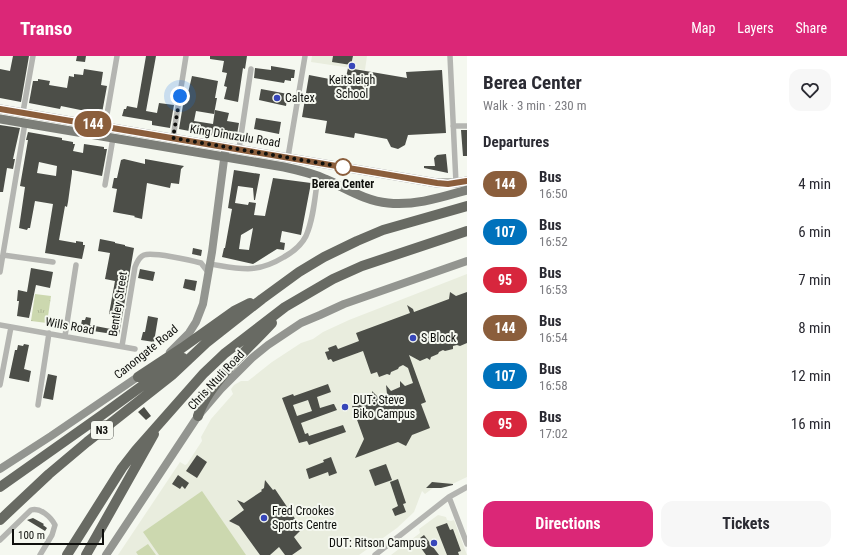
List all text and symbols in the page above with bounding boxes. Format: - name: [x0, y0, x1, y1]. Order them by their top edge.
- text: Transo: [20, 17, 72, 40]
- text: Map: [691, 20, 715, 36]
- text: Layers: [737, 20, 774, 36]
- text: Share: [796, 20, 827, 36]
- marker: Keitsleigh School: [347, 61, 357, 71]
- button: heart: [789, 69, 831, 111]
- text: Berea Center: [483, 71, 582, 94]
- place label: Keitsleigh School: [329, 73, 376, 101]
- your location: [170, 86, 190, 106]
- place label: Caltex: [285, 91, 315, 105]
- marker: Caltex: [272, 93, 282, 103]
- text: Walk · 3 min · 230 m: [483, 98, 587, 113]
- line badge: 144: [70, 111, 116, 137]
- text: 144: [82, 116, 104, 132]
- street label: King Dinuzulu Road: [189, 122, 281, 150]
- text: Departures: [483, 133, 549, 151]
- marker: Berea Center: [334, 158, 352, 176]
- text: Bus: [539, 168, 562, 186]
- text: 4 min: [798, 175, 831, 193]
- text: 144: [494, 176, 516, 192]
- place label: Berea Center: [312, 177, 374, 191]
- text: 16:50: [539, 186, 568, 201]
- text: Bus: [539, 216, 562, 234]
- text: 6 min: [798, 223, 831, 241]
- text: 107: [494, 224, 516, 240]
- text: 16:52: [539, 234, 568, 249]
- text: Bus: [539, 264, 562, 282]
- street label: Bentley Street: [106, 270, 130, 338]
- text: 7 min: [798, 271, 831, 289]
- text: 95: [498, 272, 512, 288]
- text: 16:53: [539, 282, 568, 297]
- text: Bus: [539, 312, 562, 330]
- street label: Wills Road: [44, 315, 96, 337]
- text: 8 min: [798, 319, 831, 337]
- text: 144: [494, 320, 516, 336]
- street label: Canongate Road: [111, 322, 181, 382]
- text: 16:54: [539, 330, 568, 345]
- place label: S Block: [421, 331, 457, 345]
- marker: S Block: [408, 333, 418, 343]
- street label: Chris Ntuli Road: [185, 347, 247, 413]
- text: Bus: [539, 360, 562, 378]
- text: 12 min: [791, 367, 831, 385]
- text: 107: [494, 368, 516, 384]
- text: 16:58: [539, 378, 568, 393]
- place label: DUT: Steve Biko Campus: [353, 393, 415, 421]
- marker: DUT: Steve Biko Campus: [340, 402, 350, 412]
- text: Bus: [539, 408, 562, 426]
- text: 16 min: [791, 415, 831, 433]
- text: 95: [498, 416, 512, 432]
- road number: N3: [91, 421, 113, 439]
- text: 17:02: [539, 426, 568, 441]
- button: Directions: [483, 501, 653, 547]
- button: Tickets: [661, 501, 831, 547]
- place label: Fred Crookes Sports Centre: [272, 504, 337, 532]
- marker: Fred Crookes Sports Centre: [259, 513, 269, 523]
- scale bar: [12, 527, 104, 546]
- text: 100 m: [18, 529, 45, 542]
- place label: DUT: Ritson Campus: [329, 536, 426, 550]
- marker: DUT: Ritson Campus: [429, 538, 439, 548]

